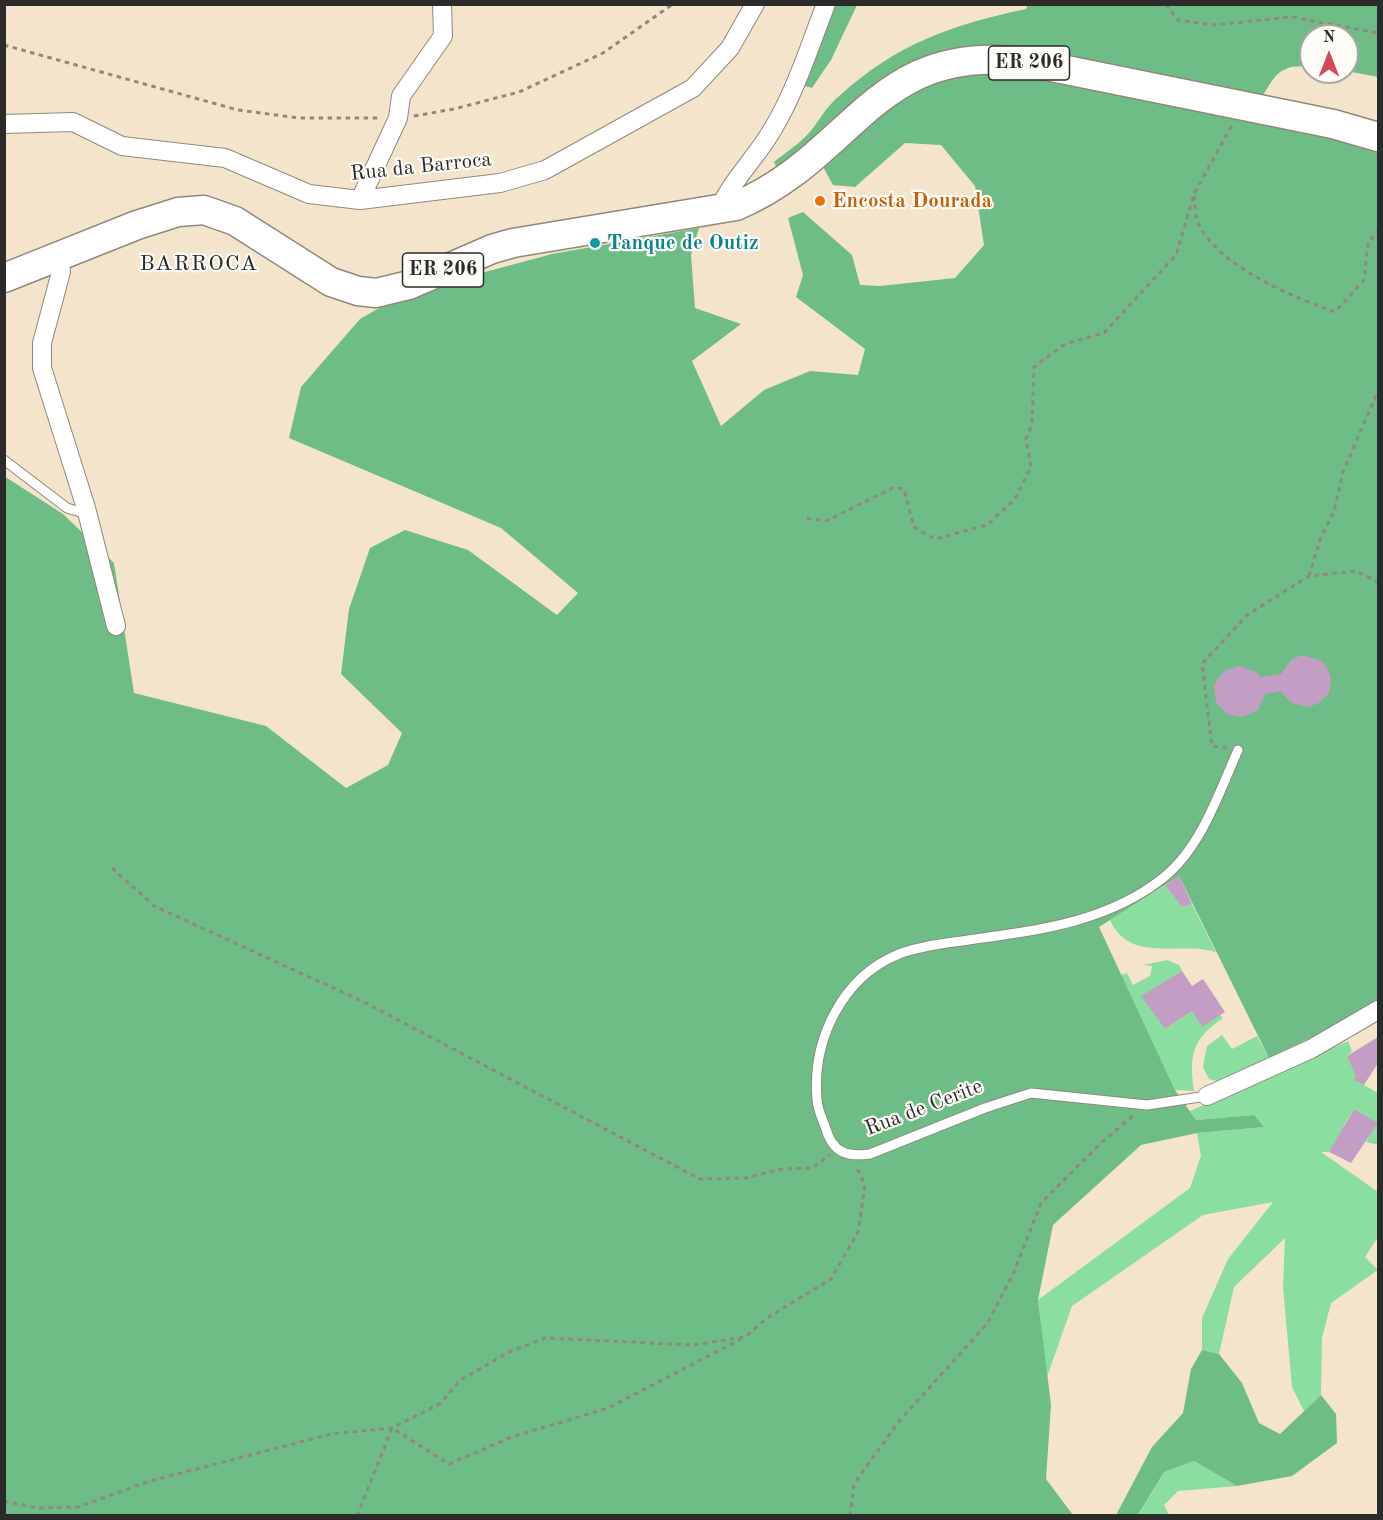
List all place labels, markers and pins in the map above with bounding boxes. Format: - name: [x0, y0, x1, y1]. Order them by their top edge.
- place label: Encosta Dourada: [832, 188, 992, 214]
- marker: Encosta Dourada: [813, 194, 827, 208]
- place label: Tanque de Outiz: [607, 230, 759, 256]
- marker: Tanque de Outiz: [588, 236, 602, 250]

